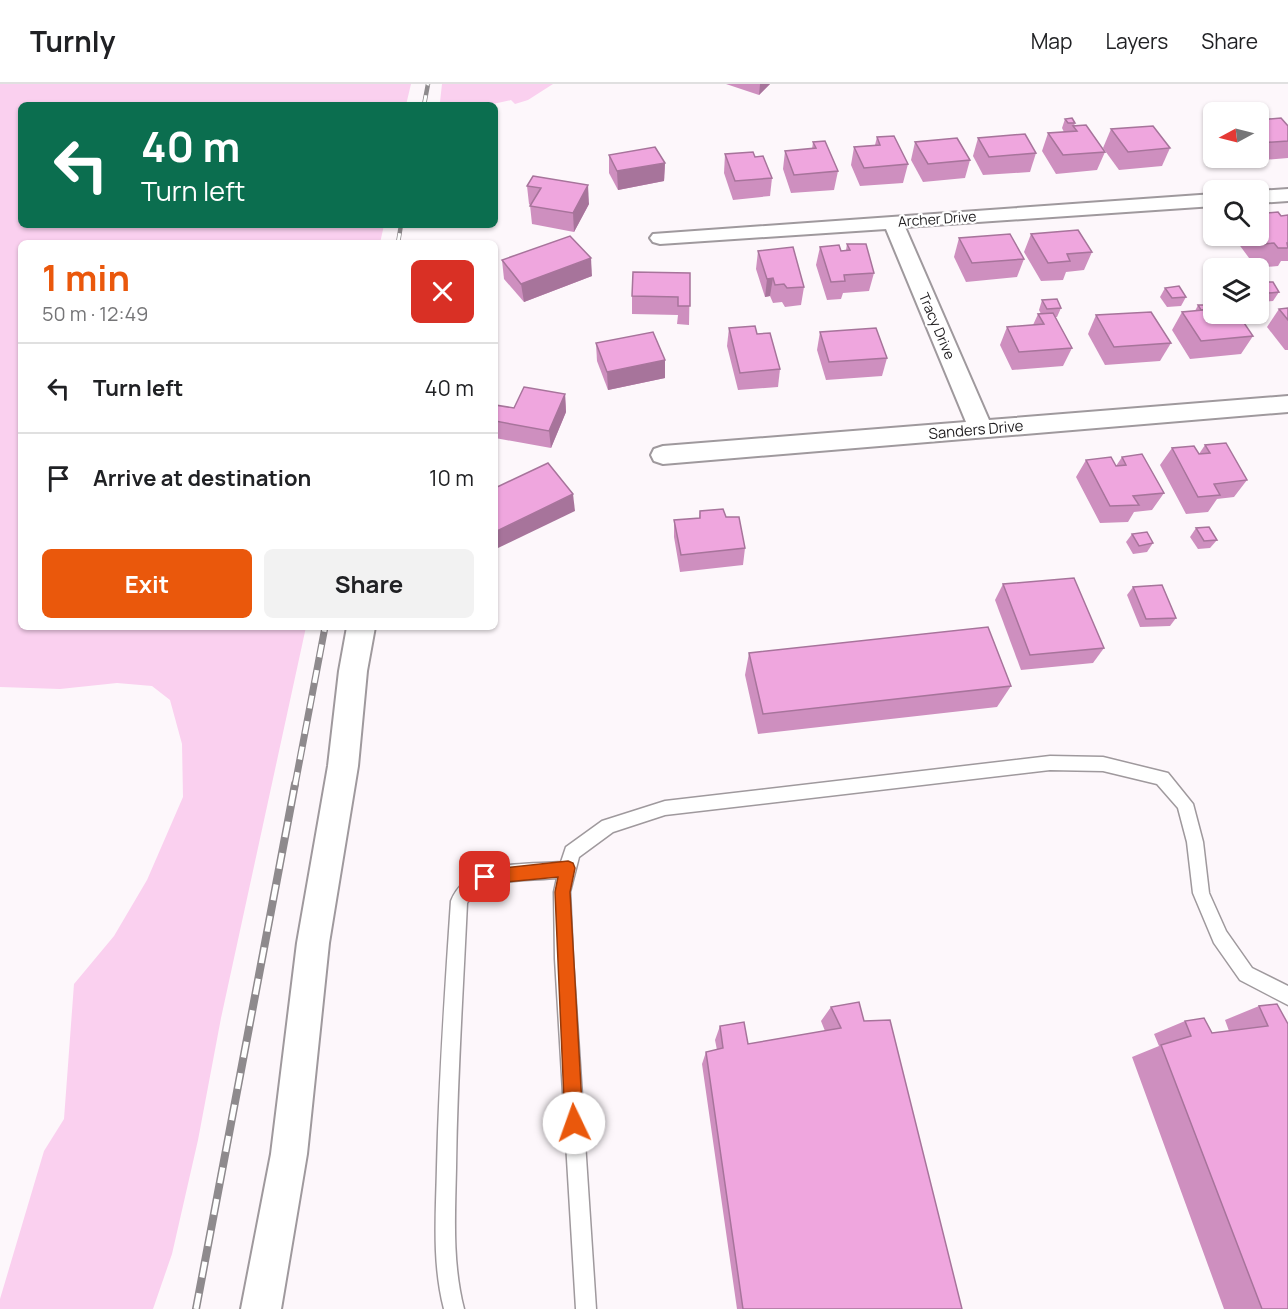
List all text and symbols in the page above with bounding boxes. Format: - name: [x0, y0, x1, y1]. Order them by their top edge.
- text: Turnly: [30, 22, 115, 60]
- text: Map: [1031, 27, 1072, 55]
- text: Layers: [1105, 27, 1168, 55]
- text: Share: [1201, 27, 1258, 55]
- north arrow: [1203, 102, 1269, 168]
- map controls: [1203, 102, 1269, 324]
- text: 40 m: [141, 117, 240, 175]
- icon: left: [42, 126, 120, 204]
- text: Turn left: [141, 172, 245, 209]
- button: search: [1203, 180, 1269, 246]
- street label: Archer Drive: [897, 206, 977, 231]
- text: 1 min: [42, 253, 130, 302]
- button: layers: [1203, 258, 1269, 324]
- button: close: [411, 260, 474, 323]
- street label: Tracy Drive: [915, 290, 960, 362]
- text: 50 m · 12:49: [42, 300, 148, 327]
- icon: left: [42, 372, 75, 405]
- text: Turn left: [93, 373, 183, 403]
- text: 40 m: [425, 373, 474, 403]
- street label: Sanders Drive: [928, 415, 1024, 444]
- icon: arrive: [42, 462, 75, 495]
- text: Arrive at destination: [93, 463, 311, 493]
- text: 10 m: [429, 463, 474, 493]
- button: Exit: [42, 549, 252, 618]
- button: Share: [264, 549, 474, 618]
- pin: [459, 851, 510, 902]
- icon: arrive: [468, 860, 501, 893]
- position arrow: [542, 1091, 606, 1155]

